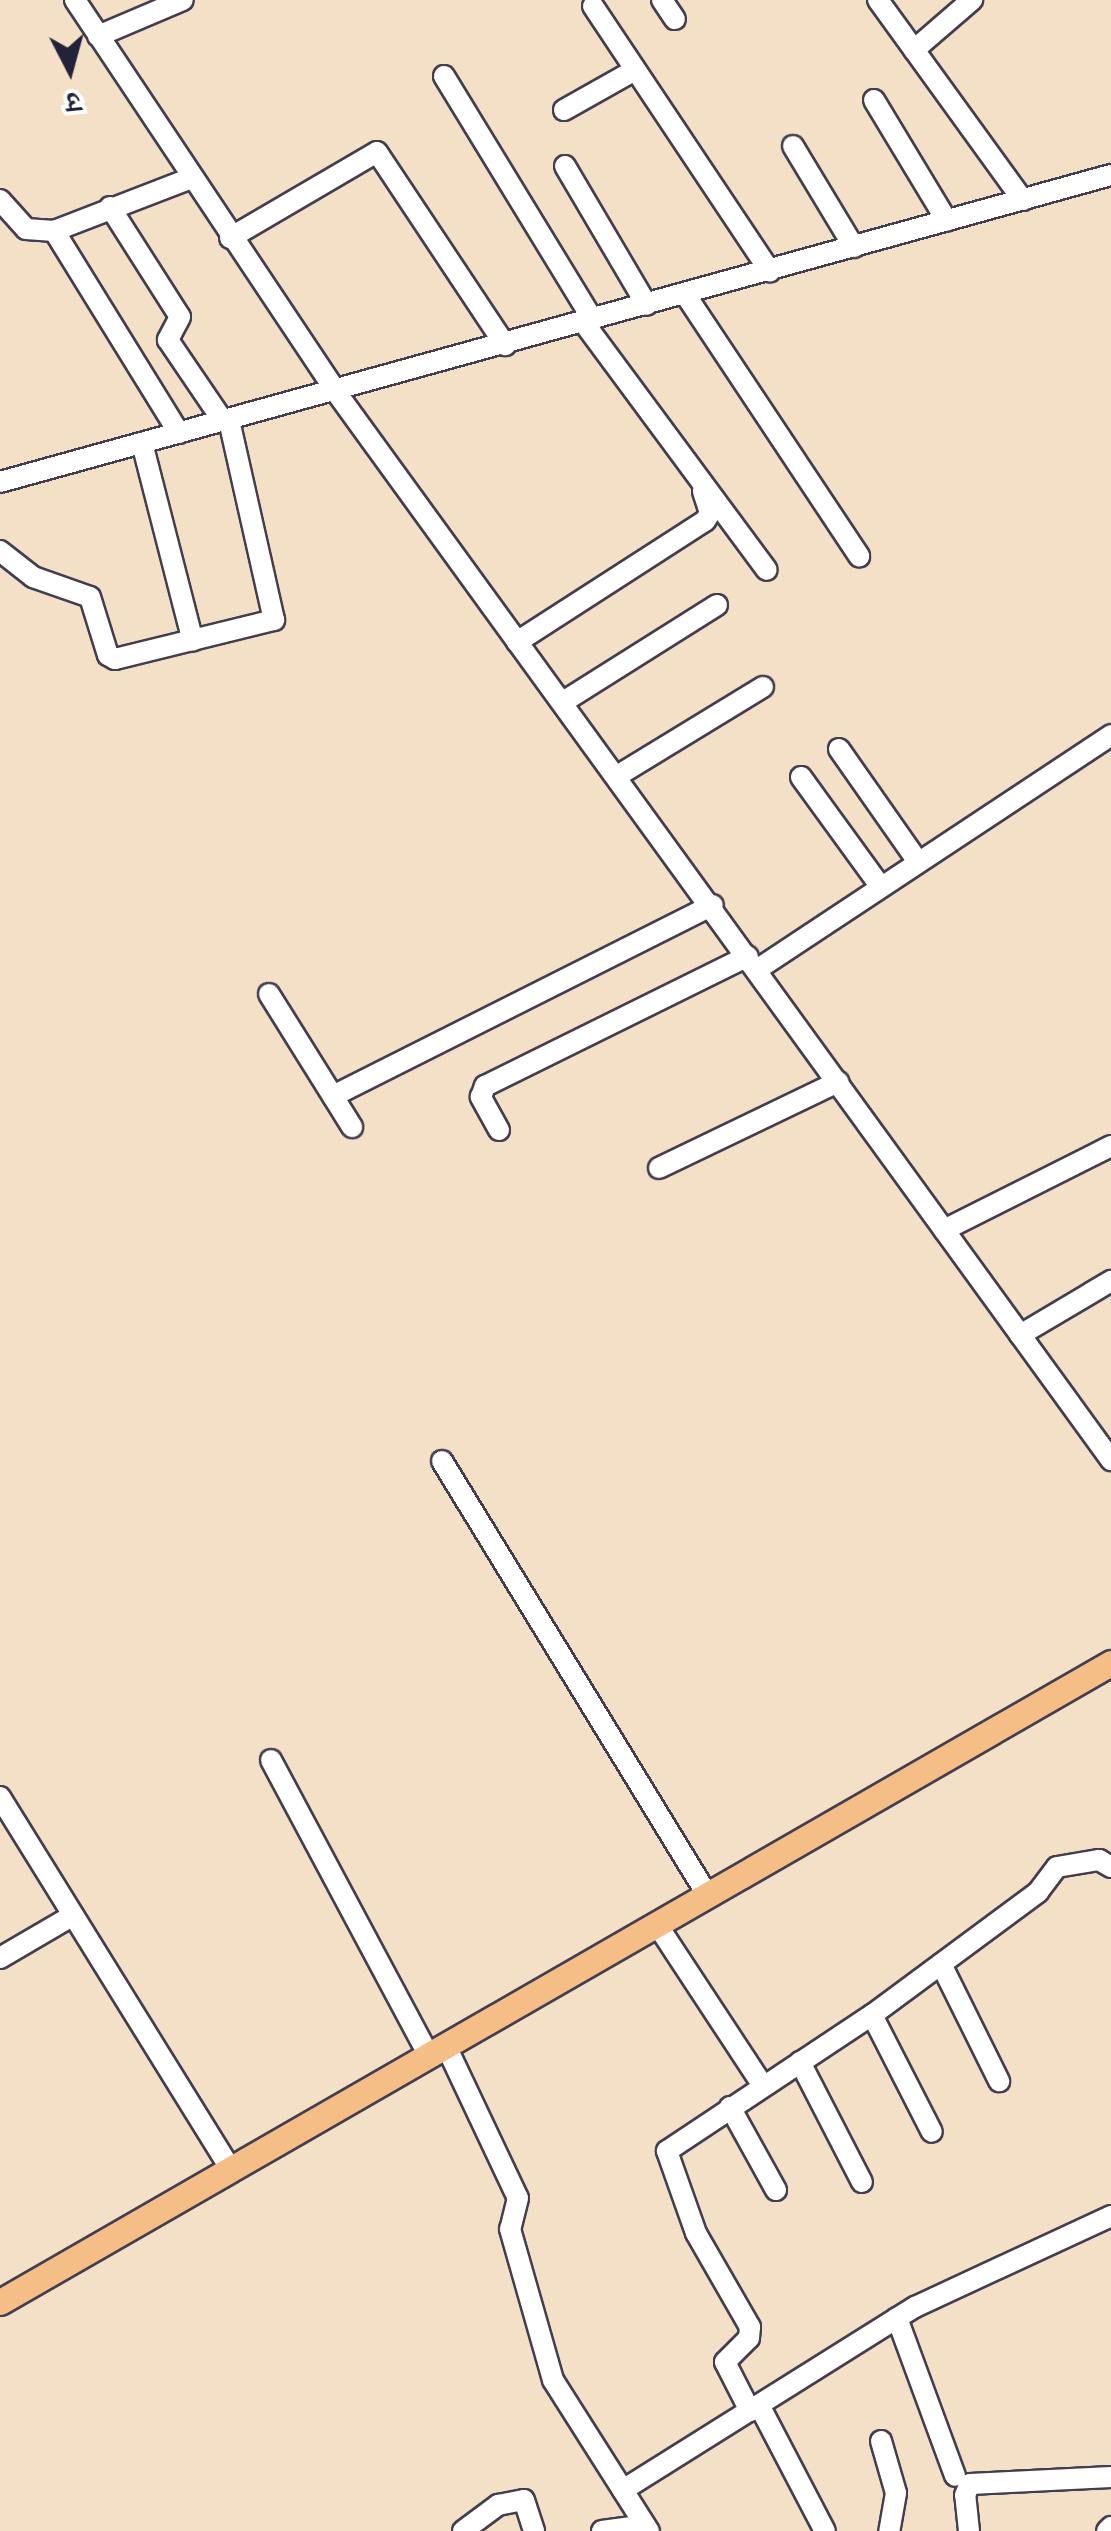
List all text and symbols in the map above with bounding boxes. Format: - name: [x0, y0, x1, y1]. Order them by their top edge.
- north arrow: [20, 20, 120, 120]
- text: उ: [65, 85, 82, 115]

